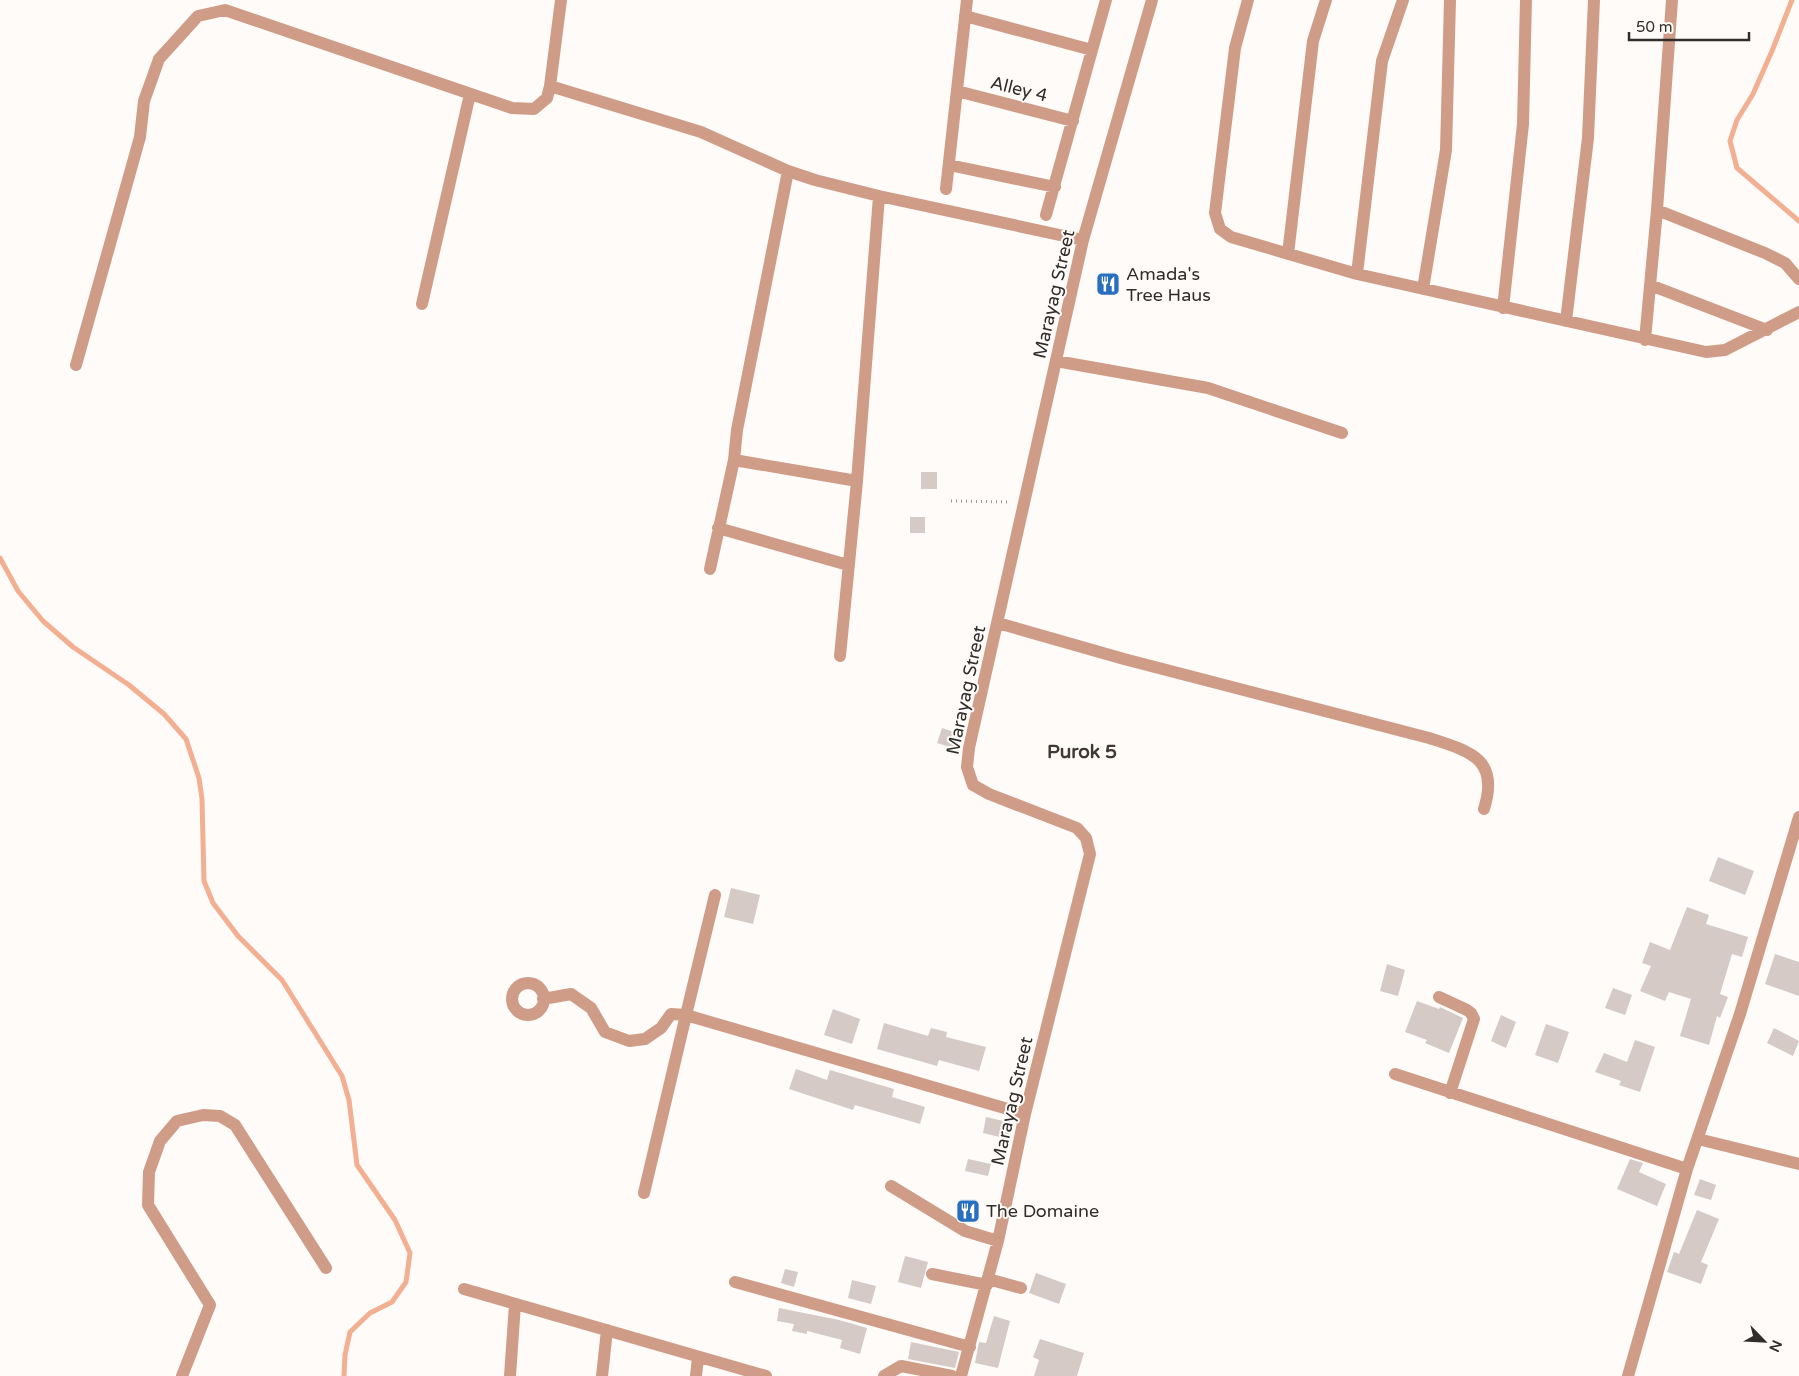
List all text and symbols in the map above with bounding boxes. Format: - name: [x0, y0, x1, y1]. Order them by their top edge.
- scale bar: [1629, 10, 1749, 42]
- text: 50 m: [1636, 18, 1673, 36]
- street label: Alley 4: [988, 71, 1050, 107]
- street label: Marayag Street: [1028, 227, 1080, 361]
- place label: Amada's Tree Haus: [1126, 263, 1211, 306]
- restaurant icon: Amada's Tree Haus: [1095, 271, 1121, 297]
- street label: Marayag Street: [942, 623, 990, 757]
- district label: Purok 5: [1047, 741, 1117, 763]
- street label: Marayag Street: [986, 1034, 1038, 1168]
- restaurant icon: The Domaine: [955, 1198, 981, 1224]
- place label: The Domaine: [986, 1200, 1099, 1222]
- north arrow: [1739, 1316, 1789, 1366]
- text: N: [1765, 1337, 1785, 1355]

